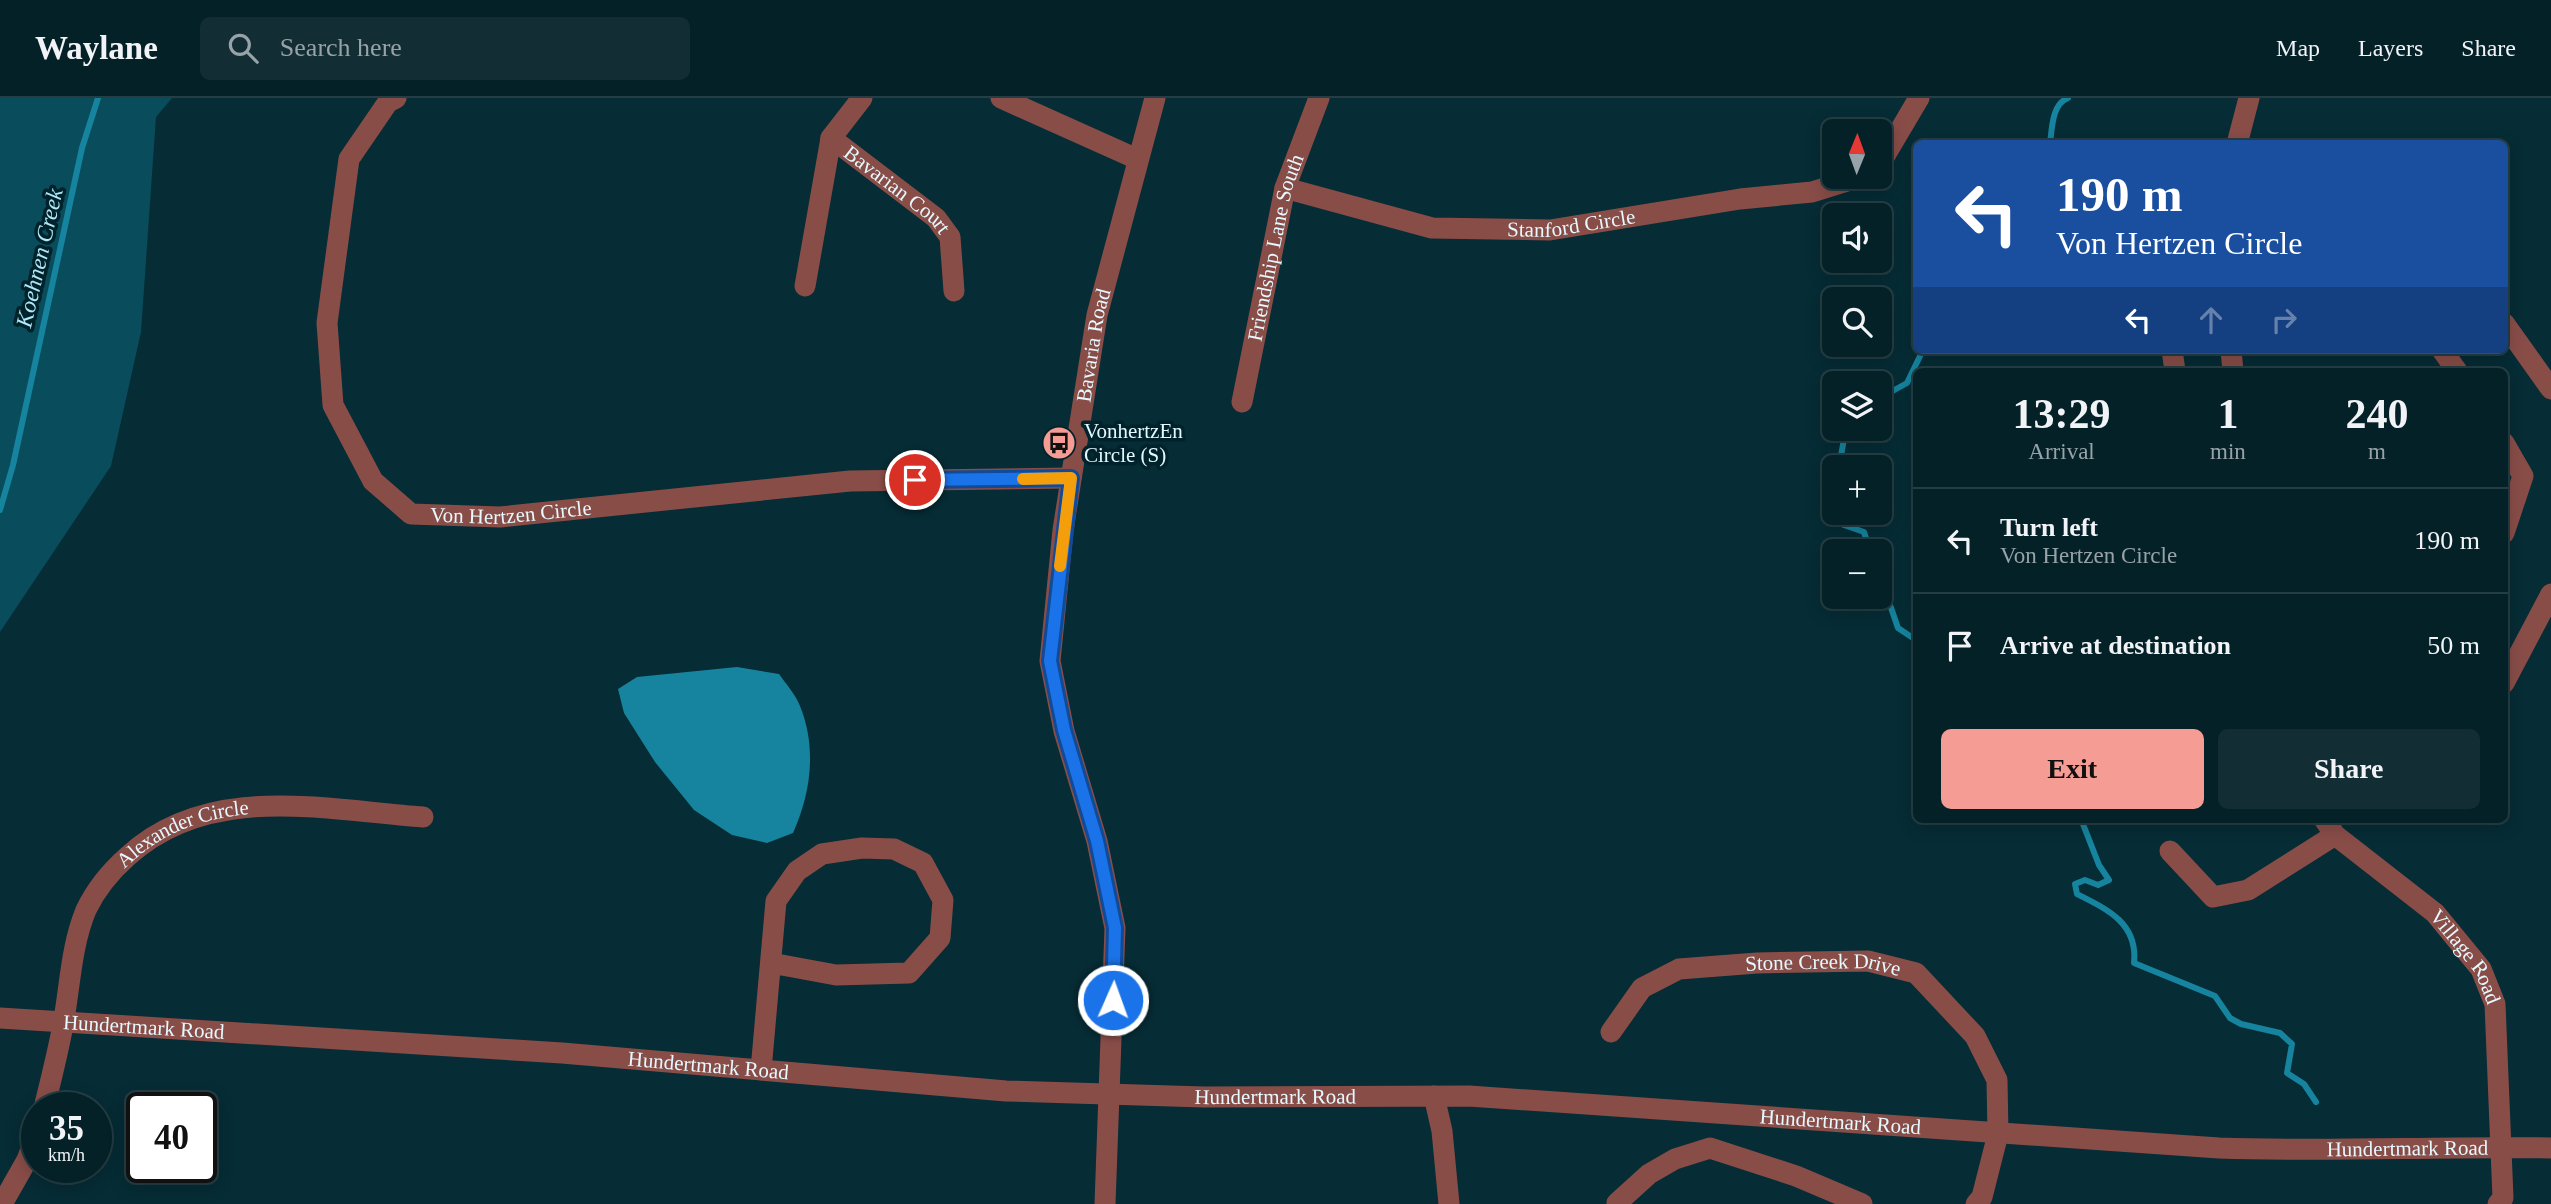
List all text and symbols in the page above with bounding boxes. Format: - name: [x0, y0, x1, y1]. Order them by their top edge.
- search box: [200, 17, 690, 80]
- icon: search: [224, 29, 262, 67]
- text: Waylane: [35, 30, 158, 66]
- text: Search here: [280, 33, 402, 62]
- text: Map: [2276, 35, 2320, 61]
- text: Layers: [2358, 35, 2423, 61]
- text: Share: [2461, 35, 2516, 61]
- north arrow: [1822, 119, 1892, 189]
- map controls: [1822, 119, 1892, 609]
- street label: Bavarian Court: [839, 140, 956, 239]
- street label: Friendship Lane South: [1243, 150, 1309, 343]
- text: 190 m: [2056, 167, 2183, 222]
- icon: left: [1941, 168, 2032, 259]
- water label: Koehnen Creek: [11, 186, 68, 331]
- button: sound: [1822, 203, 1892, 273]
- street label: Stanford Circle: [1507, 204, 1637, 242]
- text: Von Hertzen Circle: [2056, 225, 2302, 261]
- street label: Bavaria Road: [1071, 285, 1116, 404]
- button: search: [1822, 287, 1892, 357]
- icon: left: [2119, 301, 2157, 339]
- icon: ahead: [2192, 301, 2230, 339]
- icon: right: [2265, 301, 2303, 339]
- button: layers: [1822, 371, 1892, 441]
- text: 13:29: [2013, 391, 2111, 437]
- text: 1: [2217, 391, 2238, 437]
- text: 240: [2345, 391, 2408, 437]
- place label: VonhertzEn Circle (S): [1084, 419, 1183, 467]
- bus stop icon: VonhertzEn Circle (S): [1040, 424, 1078, 462]
- text: Arrival: [2028, 439, 2095, 464]
- text: min: [2210, 439, 2246, 464]
- text: m: [2368, 439, 2386, 464]
- pin: [885, 450, 945, 510]
- button: +: [1822, 455, 1892, 525]
- icon: arrive: [896, 461, 934, 499]
- street label: Von Hertzen Circle: [430, 496, 593, 529]
- text: Turn left: [2000, 513, 2098, 542]
- icon: left: [1941, 522, 1979, 560]
- text: 190 m: [2414, 526, 2480, 555]
- button: −: [1822, 539, 1892, 609]
- text: Von Hertzen Circle: [2000, 543, 2177, 568]
- icon: arrive: [1941, 627, 1979, 665]
- text: Arrive at destination: [2000, 631, 2231, 660]
- text: 50 m: [2427, 631, 2480, 660]
- button: Exit: [1941, 729, 2204, 809]
- button: Share: [2218, 729, 2480, 809]
- street label: Alexander Circle: [111, 795, 250, 873]
- street label: Village Road: [2425, 904, 2506, 1008]
- street label: Stone Creek Drive: [1744, 949, 1903, 981]
- position arrow: [1076, 963, 1150, 1037]
- street label: Hundertmark Road: [62, 1010, 226, 1044]
- street label: Hundertmark Road: [627, 1047, 790, 1084]
- street label: Hundertmark Road: [1194, 1084, 1357, 1109]
- speed limit sign: 40: [126, 1092, 217, 1183]
- street label: Hundertmark Road: [1759, 1104, 1922, 1139]
- text: 35: [49, 1109, 84, 1148]
- street label: Hundertmark Road: [2327, 1136, 2489, 1161]
- text: km/h: [48, 1145, 85, 1165]

